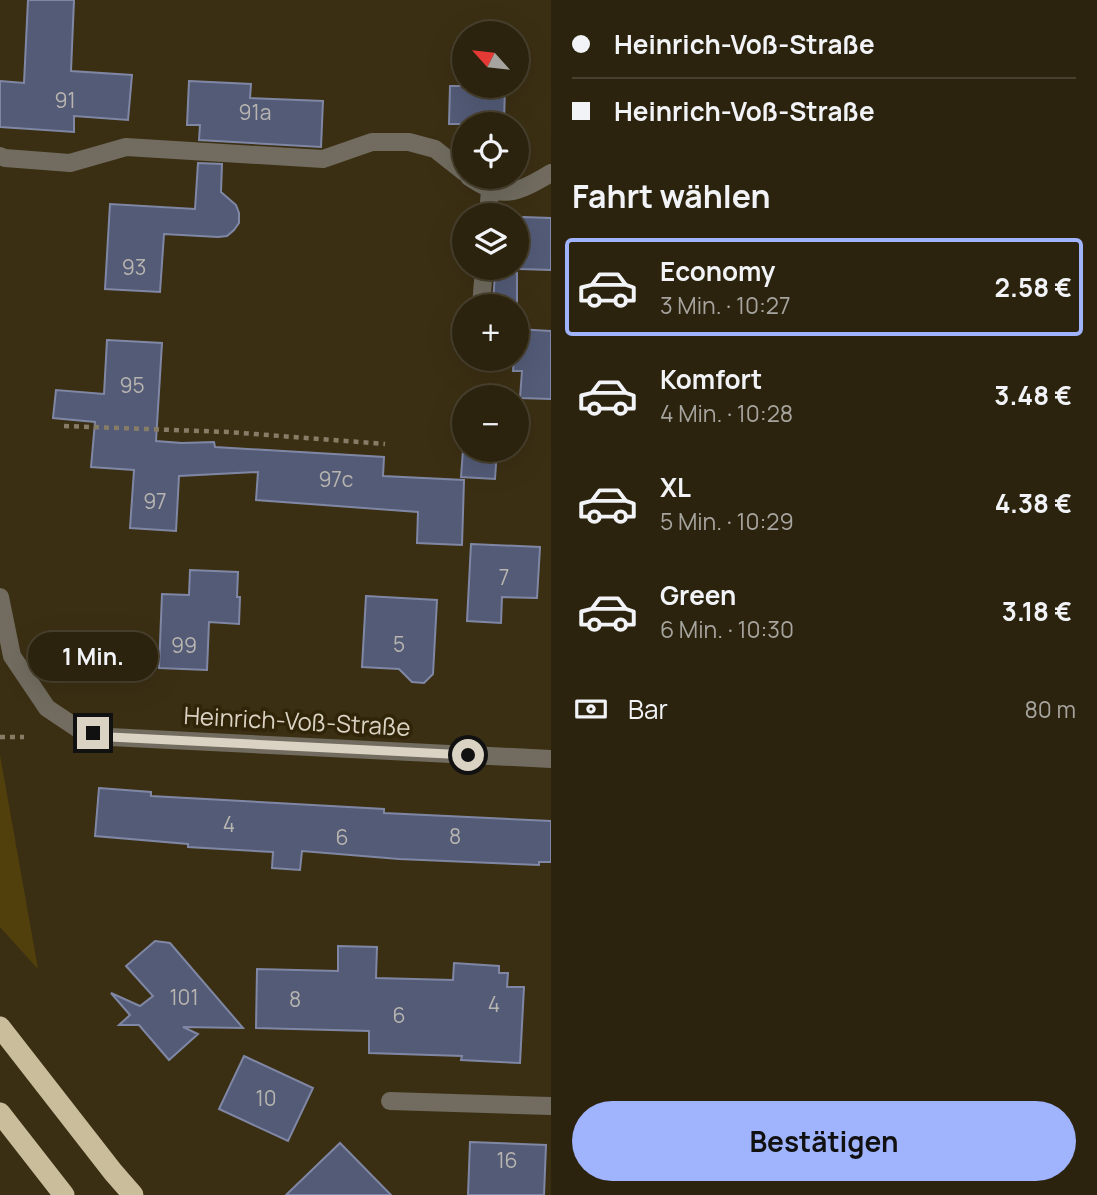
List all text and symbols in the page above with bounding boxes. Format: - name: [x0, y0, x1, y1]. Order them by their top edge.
- north arrow: [452, 21, 528, 98]
- map controls: [452, 21, 529, 462]
- text: Heinrich-Voß-Straße: [614, 26, 875, 62]
- house number: 91: [54, 86, 76, 114]
- text: Heinrich-Voß-Straße: [614, 93, 875, 129]
- house number: 91a: [239, 98, 271, 126]
- button: locate: [452, 112, 529, 189]
- text: Fahrt wählen: [572, 174, 771, 218]
- button: layers: [452, 203, 529, 280]
- house number: 93: [122, 253, 146, 281]
- text: Economy: [660, 253, 775, 289]
- icon: car: [576, 256, 639, 319]
- text: 2.58 €: [995, 269, 1072, 305]
- text: 3 Min. · 10:27: [660, 289, 790, 321]
- button: +: [452, 294, 529, 371]
- text: Komfort: [660, 361, 762, 397]
- icon: car: [576, 364, 639, 427]
- house number: 95: [119, 371, 145, 399]
- text: 3.48 €: [994, 377, 1072, 413]
- button: −: [452, 385, 529, 462]
- text: 4 Min. · 10:28: [660, 397, 793, 429]
- house number: 97c: [319, 465, 353, 493]
- text: XL: [660, 469, 691, 505]
- icon: car: [576, 472, 639, 535]
- text: 4.38 €: [995, 485, 1072, 521]
- house number: 97: [143, 487, 167, 515]
- text: 5 Min. · 10:29: [660, 505, 794, 537]
- house number: 7: [499, 563, 509, 591]
- text: Green: [660, 577, 736, 613]
- icon: car: [576, 580, 639, 643]
- text: 3.18 €: [1002, 593, 1072, 629]
- text: 6 Min. · 10:30: [660, 613, 794, 645]
- house number: 5: [393, 630, 405, 658]
- house number: 99: [171, 631, 197, 659]
- callout: 1 Min.: [28, 632, 158, 680]
- text: 1 Min.: [62, 640, 124, 672]
- icon: cash: [572, 690, 610, 728]
- text: Bar: [628, 691, 668, 727]
- text: 80 m: [1025, 693, 1076, 725]
- street label: Heinrich-Voß-Straße: [183, 698, 411, 743]
- route end: [77, 717, 109, 749]
- route start: [452, 739, 484, 771]
- house number: 4: [223, 810, 235, 838]
- house number: 8: [449, 822, 461, 850]
- house number: 6: [335, 823, 349, 851]
- house number: 101: [169, 983, 199, 1011]
- house number: 8: [289, 985, 301, 1013]
- house number: 4: [488, 990, 500, 1018]
- house number: 6: [392, 1001, 406, 1029]
- house number: 10: [256, 1084, 277, 1112]
- button: Bestätigen: [572, 1101, 1076, 1181]
- house number: 16: [496, 1146, 518, 1174]

